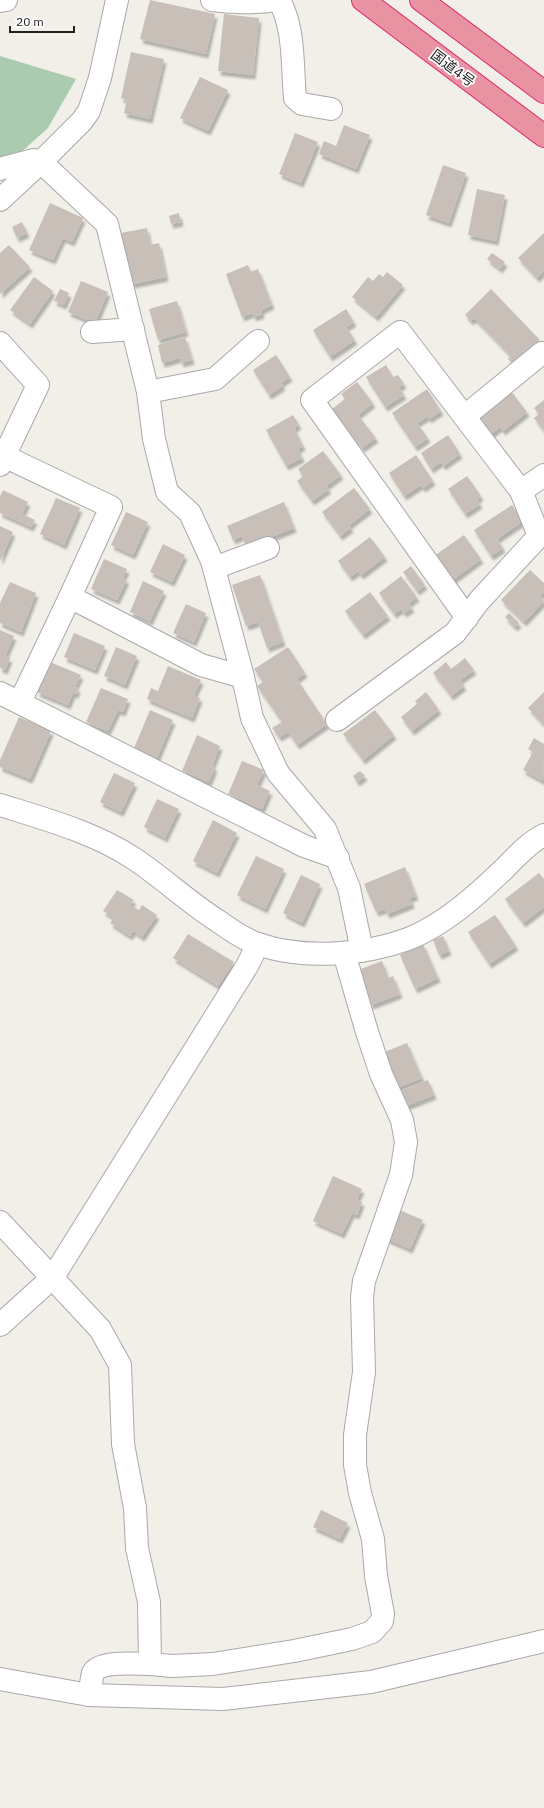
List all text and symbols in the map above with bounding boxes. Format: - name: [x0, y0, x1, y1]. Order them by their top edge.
- scale bar: [10, 8, 74, 34]
- text: 20 m: [16, 14, 44, 29]
- street label: 国道4号: [427, 46, 479, 90]

